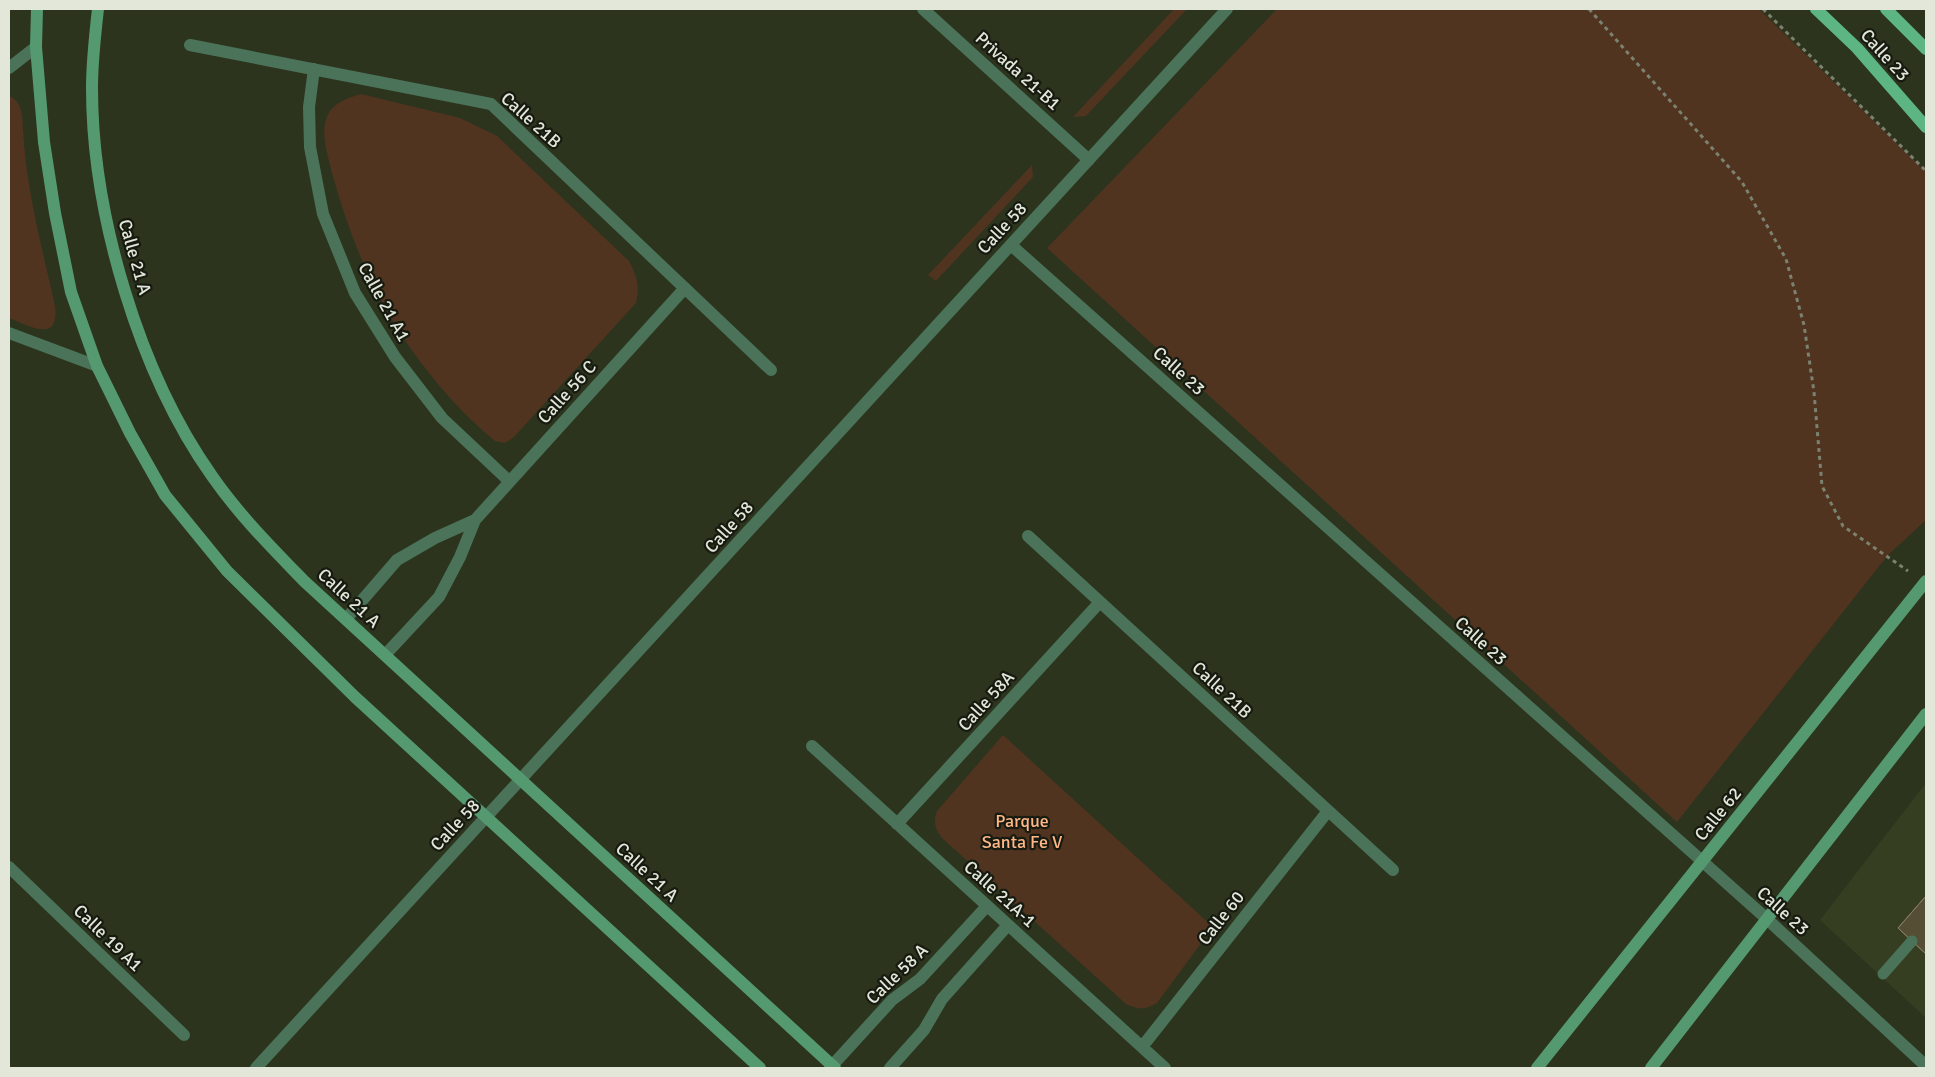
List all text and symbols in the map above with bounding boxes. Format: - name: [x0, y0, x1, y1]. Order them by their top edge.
- street label: Calle 23: [1856, 24, 1914, 86]
- street label: Privada 21-B1: [971, 27, 1065, 115]
- street label: Calle 21B: [496, 87, 566, 153]
- street label: Calle 58: [973, 198, 1031, 258]
- street label: Calle 21 A: [114, 217, 156, 297]
- street label: Calle 21 A1: [353, 259, 415, 345]
- street label: Calle 23: [1148, 342, 1210, 400]
- street label: Calle 56 C: [533, 356, 601, 428]
- street label: Calle 58: [700, 496, 758, 558]
- street label: Calle 21 A: [313, 564, 385, 632]
- street label: Calle 23: [1450, 612, 1512, 670]
- street label: Calle 21B: [1188, 657, 1256, 723]
- street label: Calle 58A: [953, 666, 1019, 736]
- street label: Calle 62: [1690, 783, 1746, 845]
- street label: Calle 58: [426, 795, 484, 855]
- park label: Parque Santa Fe V: [982, 810, 1063, 853]
- street label: Calle 21 A: [611, 838, 683, 906]
- street label: Calle 21A-1: [959, 856, 1041, 932]
- street label: Calle 23: [1752, 882, 1814, 940]
- street label: Calle 60: [1193, 887, 1249, 949]
- street label: Calle 19 A1: [69, 900, 147, 976]
- street label: Calle 58 A: [862, 939, 932, 1009]

